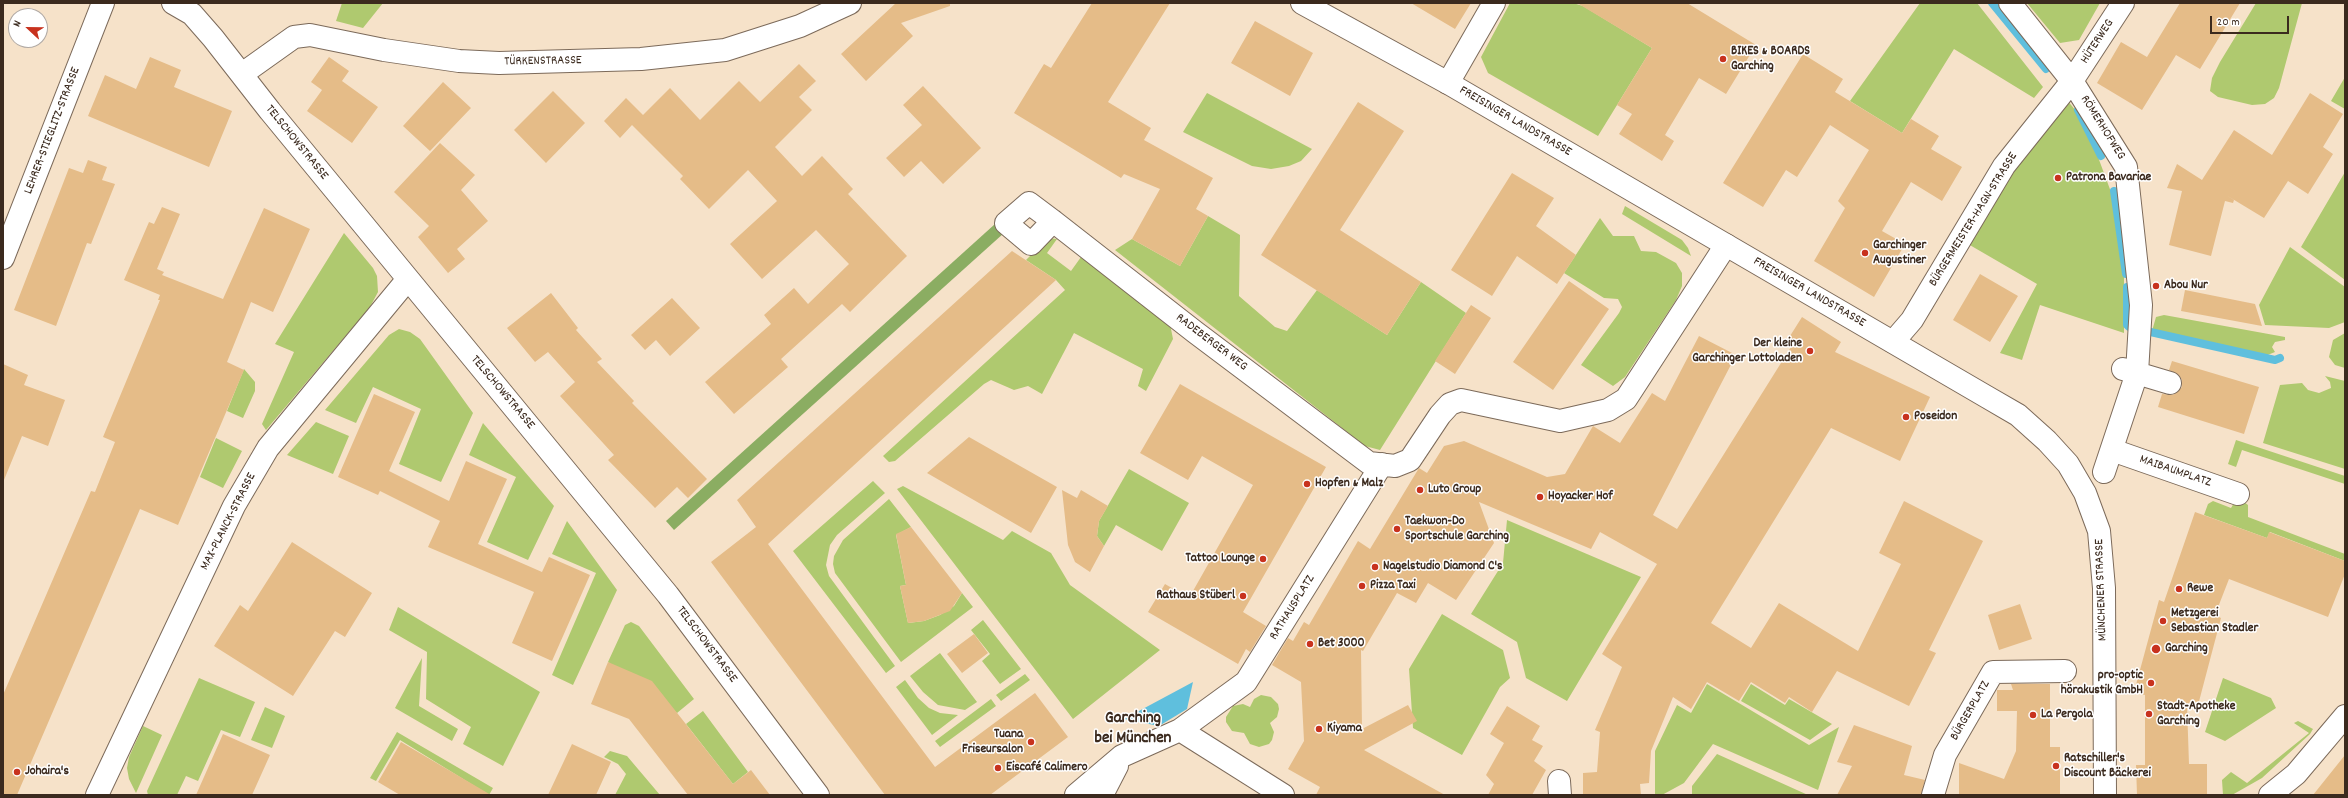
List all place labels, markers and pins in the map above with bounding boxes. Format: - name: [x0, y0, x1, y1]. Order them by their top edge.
- place label: BIKES & BOARDS Garching: [1731, 44, 1810, 75]
- marker: BIKES & BOARDS Garching: [1718, 54, 1728, 64]
- place label: Patrona Bavariae: [2066, 170, 2151, 186]
- marker: Patrona Bavariae: [2053, 173, 2063, 183]
- place label: Garchinger Augustiner: [1873, 238, 1926, 269]
- marker: Garchinger Augustiner: [1860, 248, 1870, 258]
- place label: Abou Nur: [2164, 278, 2208, 294]
- marker: Abou Nur: [2151, 281, 2161, 291]
- place label: Der kleine Garchinger Lottoladen: [1692, 336, 1802, 367]
- marker: Der kleine Garchinger Lottoladen: [1805, 346, 1815, 356]
- place label: Poseidon: [1914, 409, 1957, 425]
- marker: Poseidon: [1901, 412, 1911, 422]
- place label: Hopfen & Malz: [1315, 476, 1383, 492]
- marker: Hopfen & Malz: [1302, 479, 1312, 489]
- place label: Luto Group: [1428, 482, 1481, 498]
- marker: Luto Group: [1415, 485, 1425, 495]
- place label: Hoyacker Hof: [1548, 489, 1613, 505]
- marker: Hoyacker Hof: [1535, 492, 1545, 502]
- place label: Taekwon-Do Sportschule Garching: [1405, 514, 1509, 545]
- marker: Taekwon-Do Sportschule Garching: [1392, 524, 1402, 534]
- place label: Tattoo Lounge: [1185, 551, 1255, 567]
- marker: Tattoo Lounge: [1258, 554, 1268, 564]
- place label: Nagelstudio Diamond C's: [1383, 559, 1503, 575]
- marker: Nagelstudio Diamond C's: [1370, 562, 1380, 572]
- place label: Pizza Taxi: [1370, 578, 1416, 594]
- marker: Pizza Taxi: [1357, 581, 1367, 591]
- place label: Rewe: [2187, 581, 2213, 597]
- marker: Rewe: [2174, 584, 2184, 594]
- place label: Rathaus Stüberl: [1156, 588, 1235, 604]
- marker: Rathaus Stüberl: [1238, 591, 1248, 601]
- place label: Metzgerei Sebastian Stadler: [2171, 606, 2258, 637]
- marker: Metzgerei Sebastian Stadler: [2158, 616, 2168, 626]
- place label: Bet 3000: [1318, 636, 1365, 652]
- marker: Bet 3000: [1305, 639, 1315, 649]
- place label: Garching: [2165, 641, 2208, 657]
- marker: Garching: [2150, 643, 2162, 655]
- place label: pro-optic hörakustik GmbH: [2061, 668, 2143, 699]
- marker: pro-optic hörakustik GmbH: [2146, 678, 2156, 688]
- place label: Stadt-Apotheke Garching: [2157, 699, 2235, 730]
- place label: La Pergola: [2041, 707, 2093, 723]
- marker: Stadt-Apotheke Garching: [2144, 709, 2154, 719]
- marker: La Pergola: [2028, 710, 2038, 720]
- place label: Kiyama: [1327, 721, 1362, 737]
- marker: Kiyama: [1314, 724, 1324, 734]
- place label: Tuana Friseursalon: [962, 727, 1023, 758]
- marker: Tuana Friseursalon: [1026, 737, 1036, 747]
- place label: Ratschiller's Discount Bäckerei: [2064, 751, 2151, 782]
- place label: Eiscafé Calimero: [1006, 760, 1087, 776]
- marker: Ratschiller's Discount Bäckerei: [2051, 761, 2061, 771]
- marker: Eiscafé Calimero: [993, 763, 1003, 773]
- place label: Johaira's: [25, 764, 69, 780]
- marker: Johaira's: [12, 767, 22, 777]

